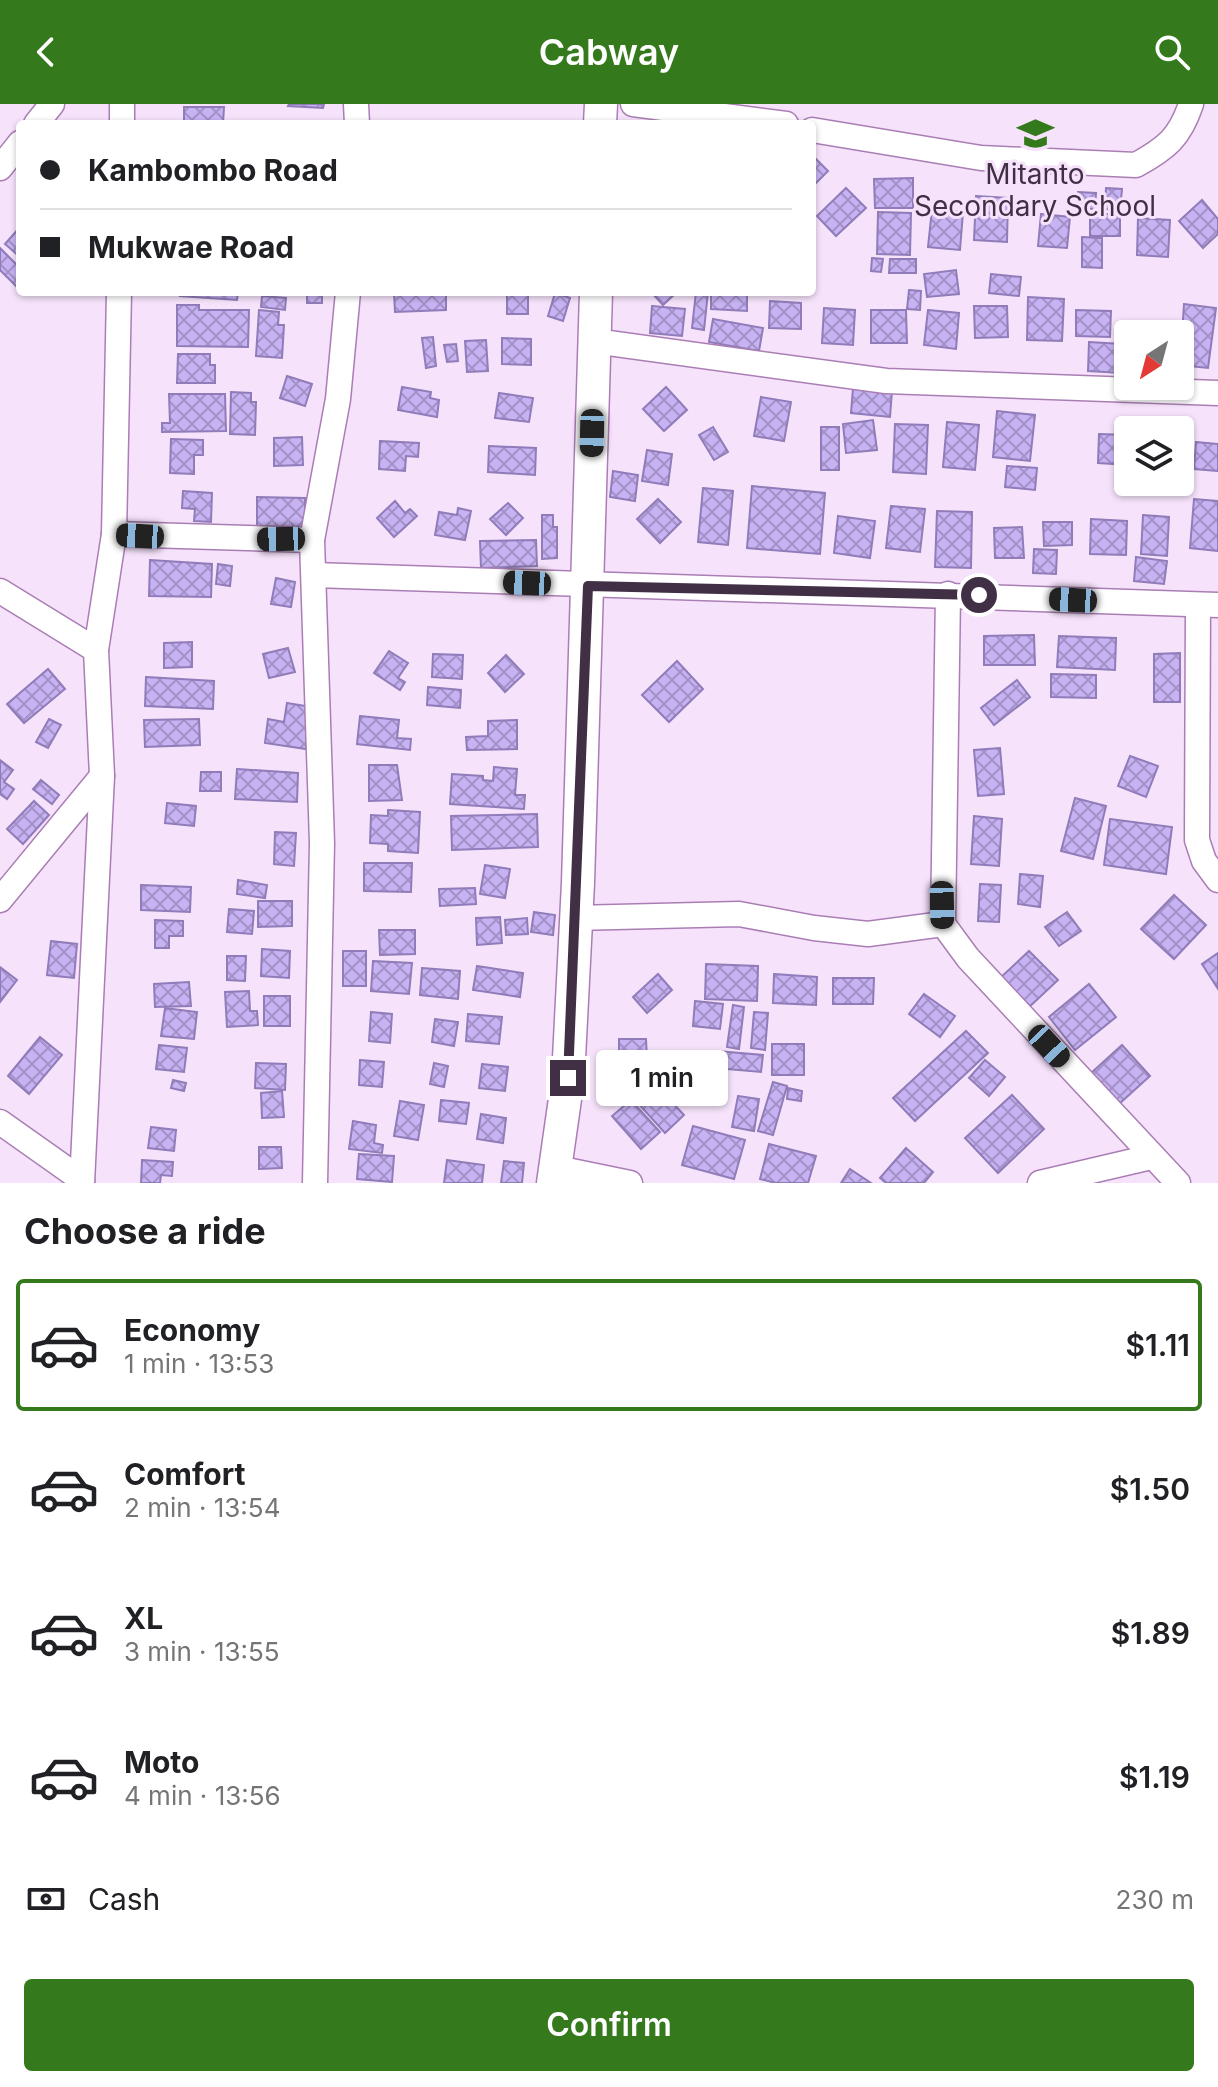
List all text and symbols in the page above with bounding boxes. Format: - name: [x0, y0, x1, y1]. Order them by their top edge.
- icon: back: [24, 30, 68, 74]
- text: Cabway: [539, 30, 679, 74]
- icon: search: [1150, 30, 1194, 74]
- school or university icon: Mitanto Secondary School: [1016, 115, 1054, 153]
- text: Kambombo Road: [88, 152, 338, 188]
- place label: Mitanto Secondary School: [914, 157, 1156, 223]
- text: Mukwae Road: [88, 229, 294, 265]
- north arrow: [1114, 320, 1194, 400]
- map controls: [1114, 320, 1194, 496]
- car: [580, 409, 604, 457]
- button: layers: [1114, 416, 1194, 496]
- car: [115, 523, 165, 549]
- car: [257, 527, 305, 551]
- car: [503, 570, 551, 596]
- route start: [961, 577, 997, 613]
- car: [1048, 587, 1098, 613]
- car: [930, 881, 954, 929]
- car: [1024, 1020, 1074, 1072]
- callout: 1 min: [596, 1050, 728, 1106]
- route end: [550, 1060, 586, 1096]
- text: 1 min: [630, 1062, 694, 1093]
- text: Choose a ride: [24, 1209, 266, 1253]
- icon: car: [28, 1309, 100, 1381]
- text: Economy: [124, 1312, 260, 1348]
- text: $1.11: [1126, 1327, 1190, 1363]
- text: 1 min · 13:53: [124, 1348, 274, 1379]
- icon: car: [28, 1453, 100, 1525]
- text: Comfort: [124, 1456, 245, 1492]
- text: $1.50: [1110, 1471, 1190, 1507]
- text: 2 min · 13:54: [124, 1492, 280, 1523]
- icon: car: [28, 1597, 100, 1669]
- text: XL: [124, 1600, 163, 1636]
- text: $1.89: [1111, 1615, 1190, 1651]
- text: 3 min · 13:55: [124, 1636, 280, 1667]
- icon: car: [28, 1741, 100, 1813]
- text: Moto: [124, 1744, 199, 1780]
- text: $1.19: [1119, 1759, 1190, 1795]
- text: 4 min · 13:56: [124, 1780, 281, 1811]
- icon: cash: [24, 1877, 68, 1921]
- text: Cash: [88, 1881, 160, 1917]
- text: 230 m: [1116, 1884, 1194, 1915]
- button: Confirm: [24, 1979, 1194, 2071]

